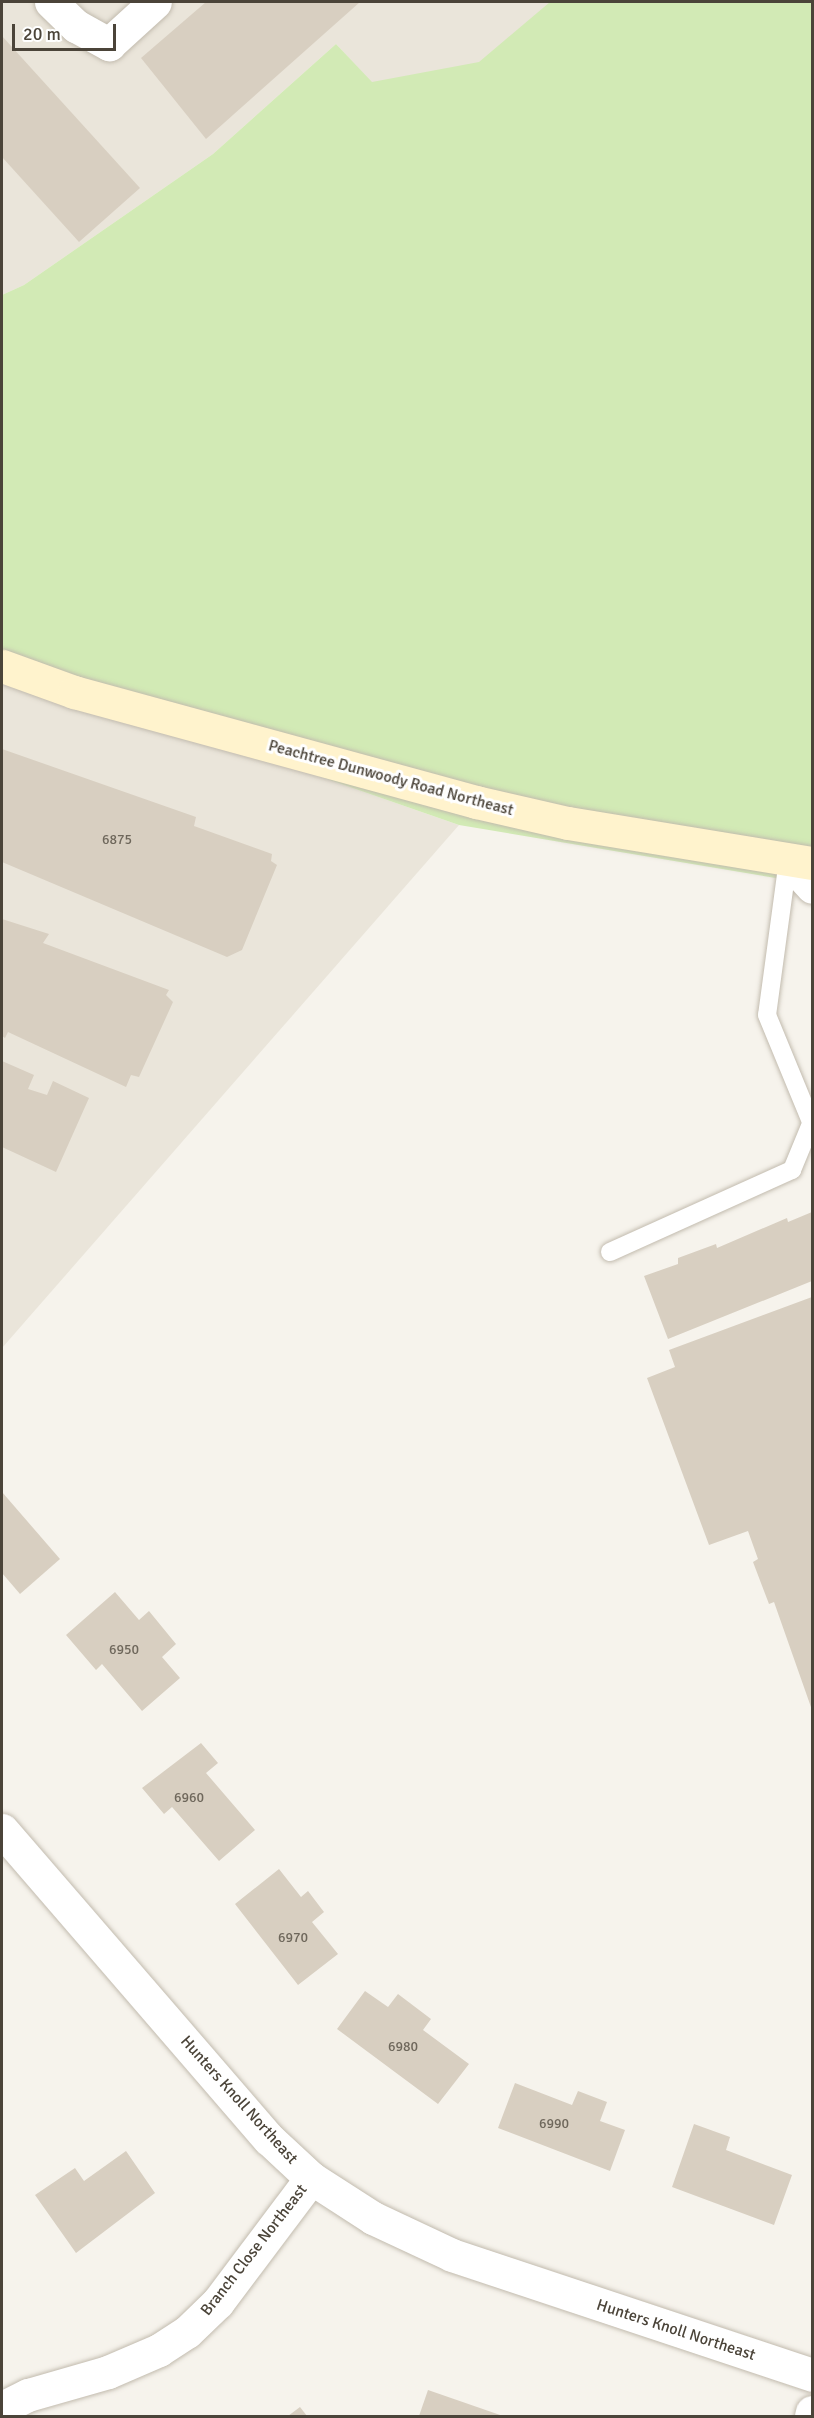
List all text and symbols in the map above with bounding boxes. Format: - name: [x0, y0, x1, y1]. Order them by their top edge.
- scale bar: [15, 12, 118, 50]
- text: 20 m: [23, 23, 61, 45]
- street label: Peachtree Dunwoody Road Northeast: [266, 736, 516, 820]
- house number: 6875: [102, 832, 132, 848]
- house number: 6950: [109, 1642, 139, 1658]
- house number: 6960: [174, 1790, 204, 1806]
- house number: 6970: [278, 1930, 308, 1946]
- street label: Hunters Knoll Northeast: [176, 2032, 302, 2168]
- house number: 6980: [388, 2039, 418, 2055]
- house number: 6990: [539, 2116, 569, 2132]
- street label: Branch Close Northeast: [197, 2181, 311, 2319]
- street label: Hunters Knoll Northeast: [594, 2295, 758, 2365]

